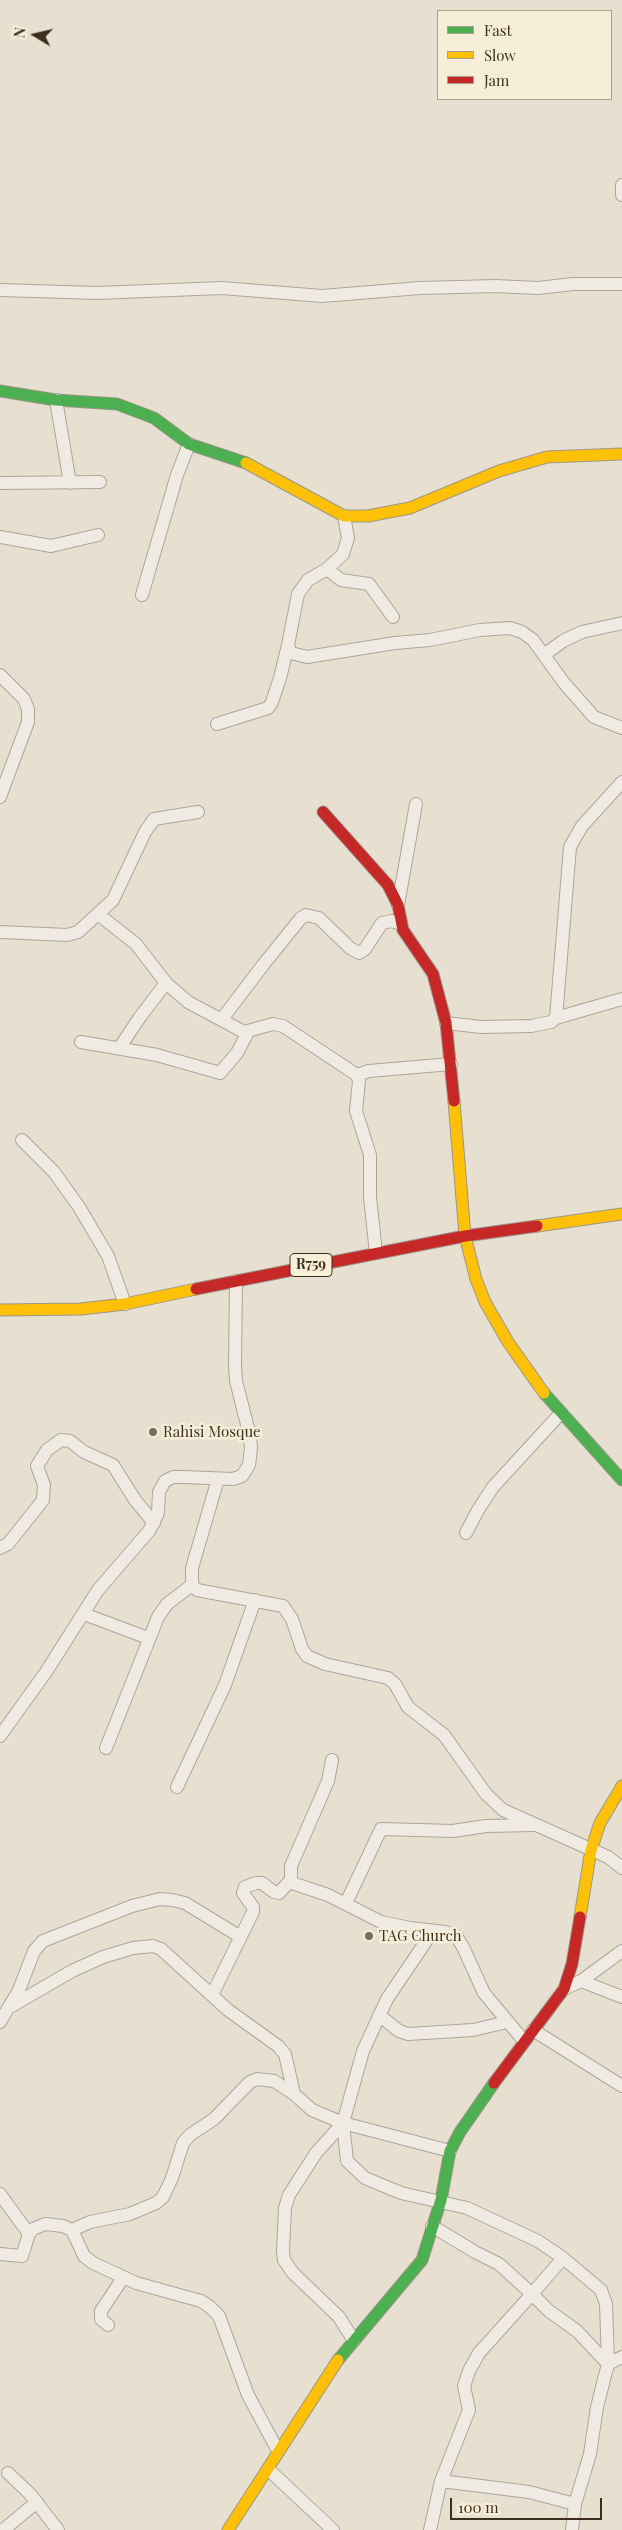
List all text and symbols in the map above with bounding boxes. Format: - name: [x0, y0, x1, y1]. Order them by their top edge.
- north arrow: [10, 10, 60, 60]
- legend: [437, 10, 612, 100]
- text: Fast: [484, 20, 512, 40]
- text: N: [10, 26, 30, 39]
- text: Slow: [484, 45, 516, 65]
- text: Jam: [484, 70, 509, 90]
- road number: R759: [290, 1254, 332, 1276]
- place label: Rahisi Mosque: [163, 1423, 261, 1441]
- marker: Rahisi Mosque: [147, 1426, 159, 1438]
- place label: TAG Church: [379, 1927, 462, 1945]
- marker: TAG Church: [363, 1930, 375, 1942]
- scale bar: [452, 2488, 604, 2520]
- text: 100 m: [458, 2497, 499, 2517]

